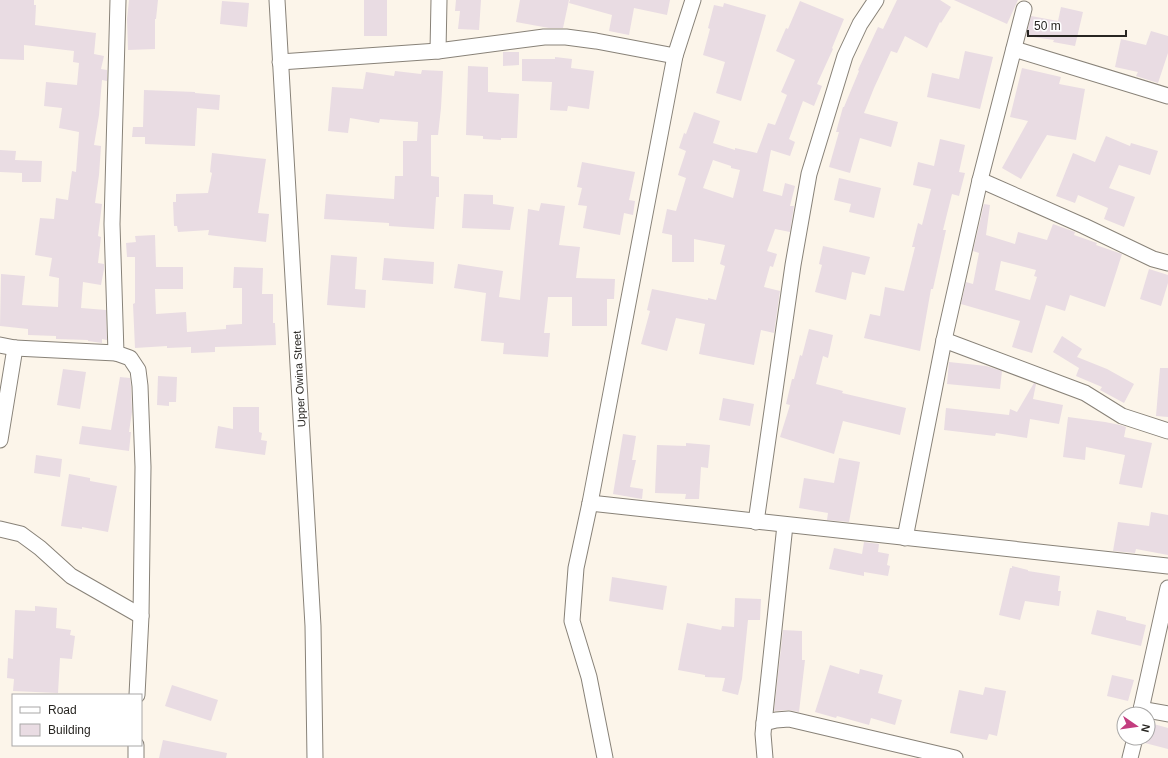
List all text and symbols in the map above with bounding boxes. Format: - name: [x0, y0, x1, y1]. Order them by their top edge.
- scale bar: [1028, 12, 1126, 38]
- text: 50 m: [1034, 19, 1061, 33]
- street label: Upper Owina Street: [290, 330, 308, 428]
- legend: [12, 694, 142, 746]
- text: Road: [48, 703, 77, 717]
- north arrow: [1116, 706, 1156, 746]
- text: Building: [48, 723, 91, 737]
- text: N: [1139, 723, 1152, 734]

